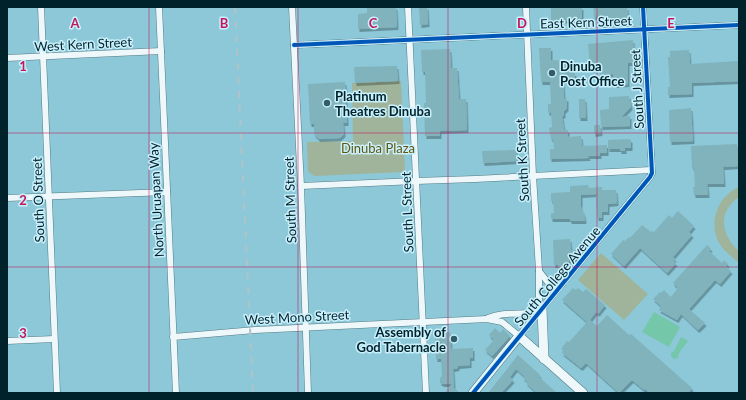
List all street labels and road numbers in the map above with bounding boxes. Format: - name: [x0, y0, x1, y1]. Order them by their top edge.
- street label: East Kern Street: [540, 12, 633, 32]
- street label: West Kern Street: [34, 33, 133, 55]
- street label: South J Street: [627, 49, 647, 129]
- street label: South K Street: [512, 118, 532, 202]
- street label: North Uruapan Way: [145, 142, 167, 258]
- street label: South M Street: [280, 156, 300, 244]
- street label: South O Street: [29, 157, 47, 243]
- street label: South L Street: [398, 171, 416, 253]
- street label: South College Avenue: [511, 223, 603, 329]
- street label: West Mono Street: [244, 306, 350, 328]

